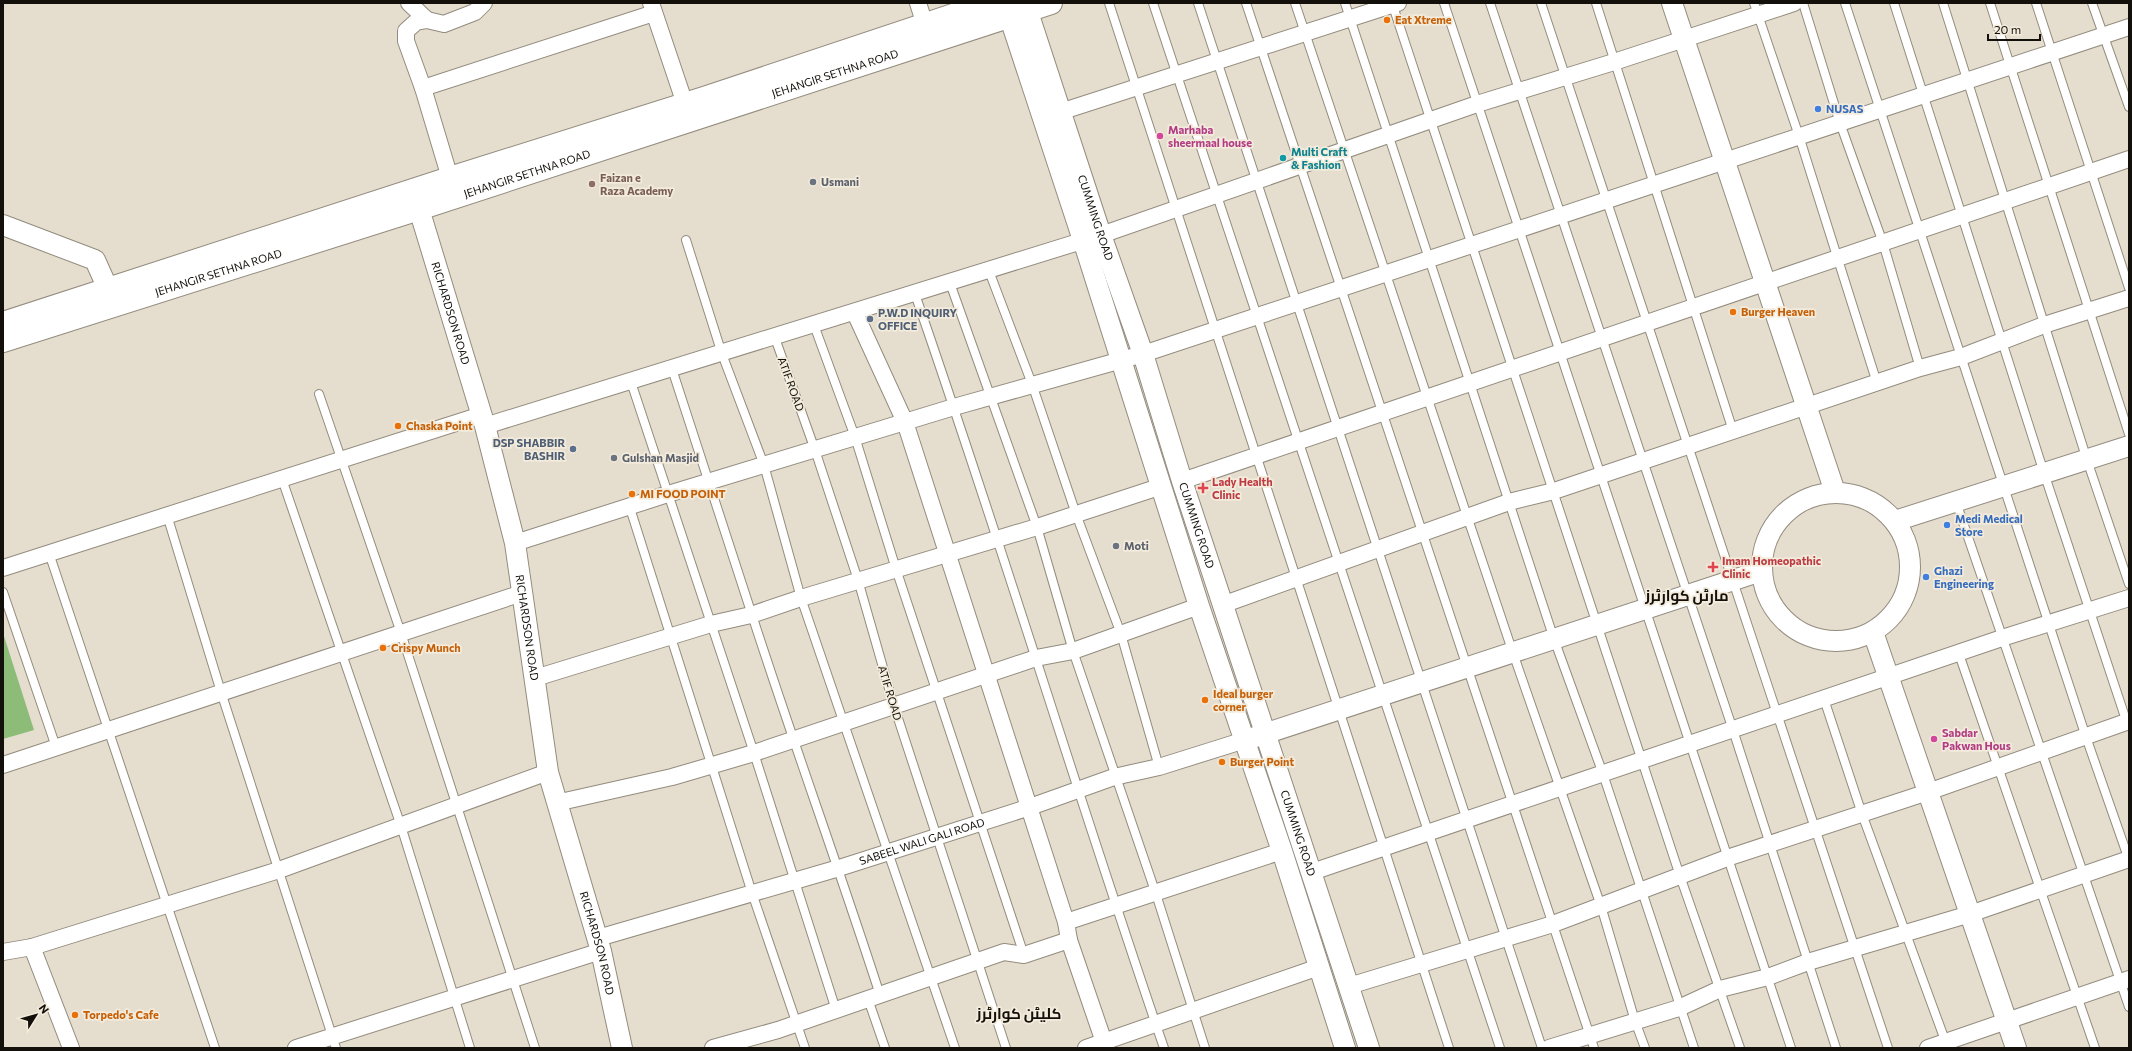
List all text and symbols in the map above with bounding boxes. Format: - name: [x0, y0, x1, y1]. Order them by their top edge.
- place label: Eat Xtreme: [1395, 13, 1452, 26]
- marker: Eat Xtreme: [1382, 15, 1392, 25]
- scale bar: [1988, 16, 2040, 42]
- text: 20 m: [1994, 22, 2021, 36]
- street label: JEHANGIR SETHNA ROAD: [770, 46, 900, 101]
- place label: NUSAS: [1826, 102, 1864, 115]
- marker: NUSAS: [1813, 104, 1823, 114]
- place label: Marhaba sheermaal house: [1168, 123, 1252, 149]
- marker: Marhaba sheermaal house: [1155, 131, 1165, 141]
- place label: Multi Craft & Fashion: [1291, 145, 1348, 171]
- street label: JEHANGIR SETHNA ROAD: [462, 147, 592, 201]
- marker: Multi Craft & Fashion: [1278, 153, 1288, 163]
- place label: Faizan e Raza Academy: [600, 171, 673, 197]
- street label: CUMMING ROAD: [1076, 173, 1116, 262]
- place label: Usmani: [821, 175, 859, 188]
- marker: Usmani: [808, 177, 818, 187]
- marker: Faizan e Raza Academy: [587, 179, 597, 189]
- street label: JEHANGIR SETHNA ROAD: [153, 246, 283, 299]
- street label: RICHARDSON ROAD: [429, 260, 473, 366]
- place label: Burger Heaven: [1741, 305, 1815, 318]
- place label: P.W.D INQUIRY OFFICE: [878, 306, 958, 332]
- marker: Burger Heaven: [1728, 307, 1738, 317]
- marker: P.W.D INQUIRY OFFICE: [865, 314, 875, 324]
- street label: ATIF ROAD: [776, 355, 807, 413]
- place label: Chaska Point: [406, 419, 473, 432]
- marker: Chaska Point: [393, 421, 403, 431]
- place label: DSP SHABBIR BASHIR: [493, 436, 565, 462]
- marker: DSP SHABBIR BASHIR: [568, 444, 578, 454]
- place label: Gulshan Masjid: [622, 451, 699, 464]
- marker: Gulshan Masjid: [609, 453, 619, 463]
- place label: Lady Health Clinic: [1212, 475, 1273, 501]
- street label: CUMMING ROAD: [1177, 481, 1217, 570]
- marker: Lady Health Clinic: [1197, 482, 1209, 494]
- place label: MI FOOD POINT: [640, 487, 726, 500]
- marker: MI FOOD POINT: [627, 489, 637, 499]
- place label: Medi Medical Store: [1955, 512, 2023, 538]
- marker: Medi Medical Store: [1942, 520, 1952, 530]
- place label: Moti: [1124, 539, 1149, 552]
- marker: Moti: [1111, 541, 1121, 551]
- place label: Imam Homeopathic Clinic: [1722, 554, 1821, 580]
- marker: Imam Homeopathic Clinic: [1707, 561, 1719, 573]
- place label: Ghazi Engineering: [1934, 564, 1994, 590]
- marker: Ghazi Engineering: [1921, 572, 1931, 582]
- street label: RICHARDSON ROAD: [514, 574, 542, 681]
- district label: مارٹن کوارٹرز: [1644, 586, 1729, 605]
- place label: Crispy Munch: [391, 641, 461, 654]
- marker: Crispy Munch: [378, 643, 388, 653]
- street label: ATIF ROAD: [876, 664, 905, 722]
- place label: Ideal burger corner: [1213, 687, 1274, 713]
- marker: Ideal burger corner: [1200, 695, 1210, 705]
- place label: Sabdar Pakwan Hous: [1942, 726, 2011, 752]
- marker: Sabdar Pakwan Hous: [1929, 734, 1939, 744]
- place label: Burger Point: [1230, 755, 1294, 768]
- marker: Burger Point: [1217, 757, 1227, 767]
- street label: CUMMING ROAD: [1278, 788, 1319, 878]
- street label: SABEEL WALI GALI ROAD: [857, 815, 986, 867]
- street label: RICHARDSON ROAD: [578, 890, 617, 996]
- north arrow: [16, 995, 56, 1035]
- text: N: [37, 1001, 52, 1016]
- district label: کلیٹن کوارٹرز: [976, 1004, 1061, 1023]
- place label: Torpedo's Cafe: [83, 1008, 159, 1021]
- marker: Torpedo's Cafe: [70, 1010, 80, 1020]

